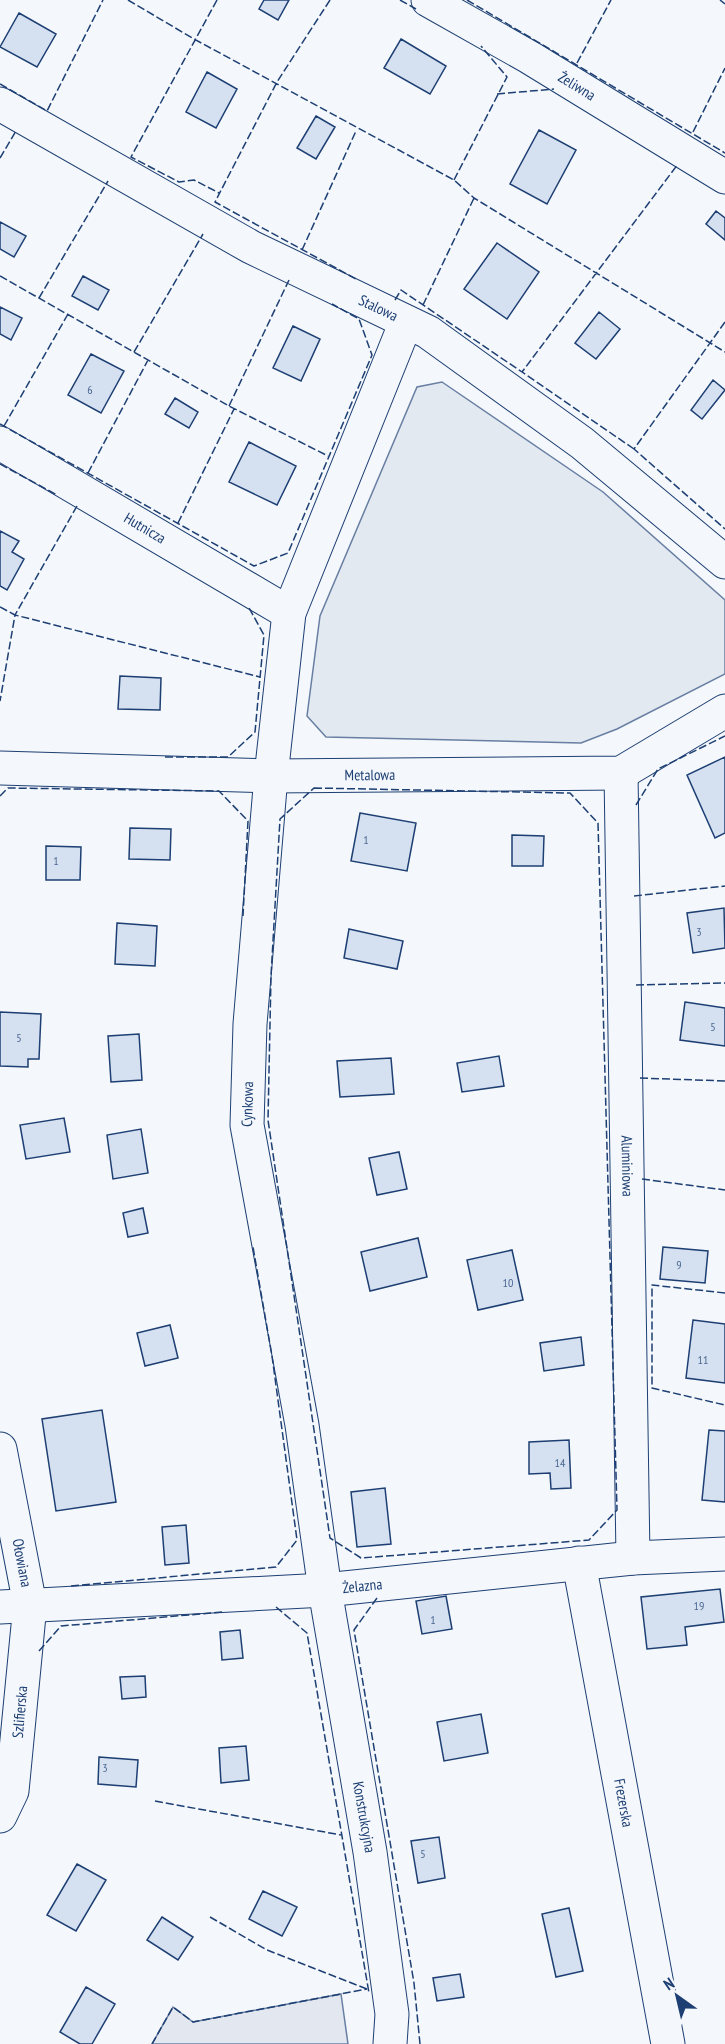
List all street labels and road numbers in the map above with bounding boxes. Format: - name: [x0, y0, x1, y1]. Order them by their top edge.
- street label: Żeliwna: [555, 67, 599, 104]
- street label: Stalowa: [356, 290, 401, 325]
- street label: Hutnicza: [121, 508, 169, 547]
- street label: Metalowa: [344, 765, 395, 784]
- street label: Cynkowa: [237, 1081, 257, 1127]
- street label: Aluminiowa: [617, 1135, 638, 1197]
- street label: Ołowiana: [8, 1537, 36, 1589]
- street label: Żelazna: [342, 1574, 383, 1597]
- street label: Szlifierska: [8, 1685, 31, 1739]
- street label: Frezerska: [610, 1777, 638, 1829]
- street label: Konstrukcyjna: [349, 1780, 380, 1854]

